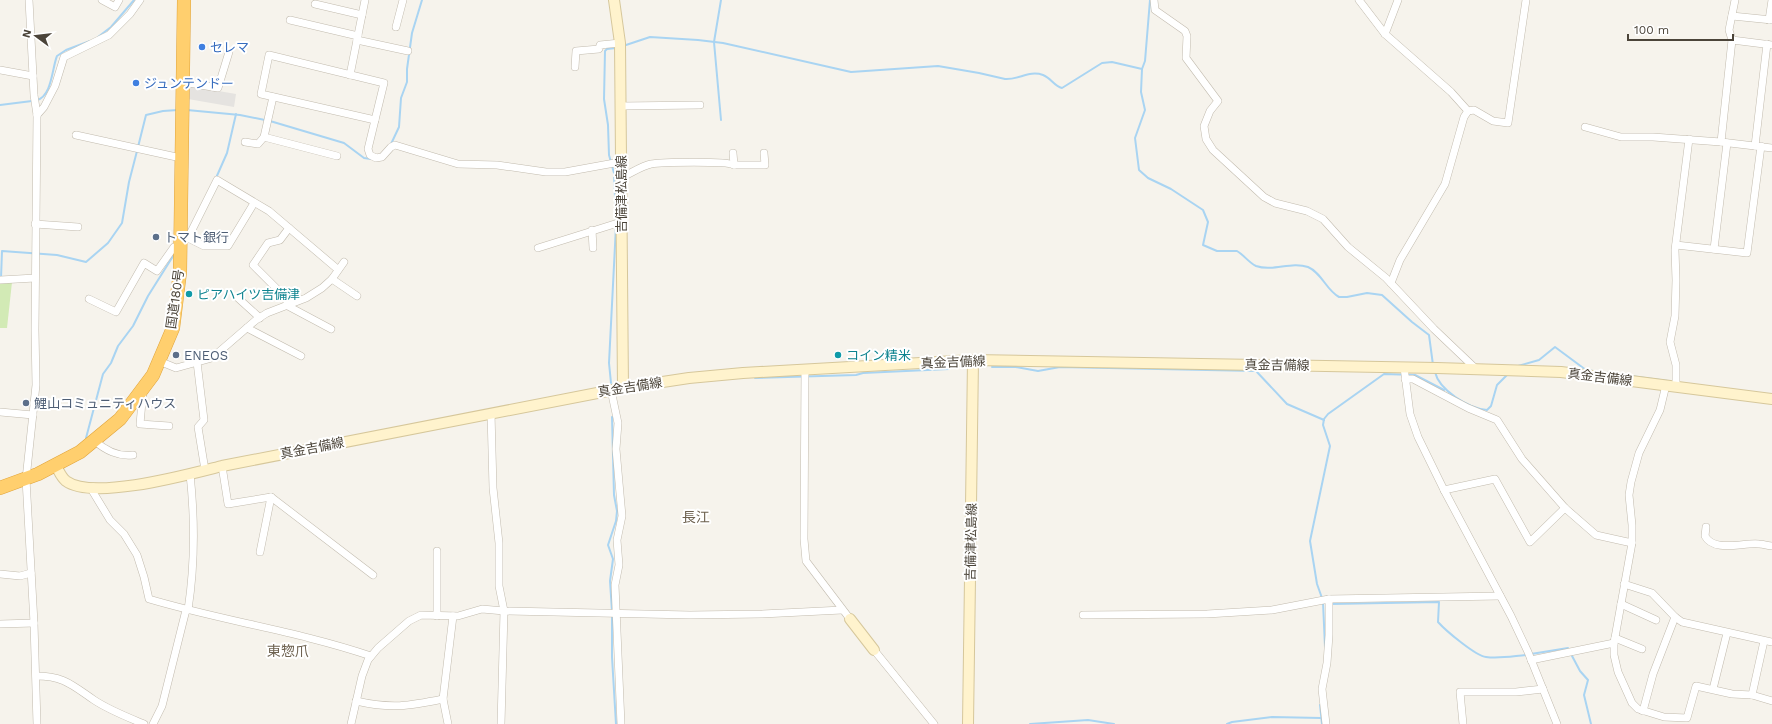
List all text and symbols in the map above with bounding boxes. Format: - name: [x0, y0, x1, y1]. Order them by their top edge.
- north arrow: [16, 16, 56, 56]
- scale bar: [1628, 16, 1733, 42]
- text: 100 m: [1634, 23, 1669, 37]
- text: N: [19, 28, 34, 39]
- place label: セレマ: [210, 40, 249, 55]
- marker: セレマ: [197, 42, 207, 52]
- place label: ジュンテンドー: [144, 76, 234, 91]
- marker: ジュンテンドー: [131, 78, 141, 88]
- street label: 吉備津松島線: [614, 155, 629, 233]
- place label: トマト銀行: [164, 230, 229, 245]
- marker: トマト銀行: [151, 232, 161, 242]
- street label: 国道180号: [163, 268, 187, 330]
- place label: ピアハイツ吉備津: [197, 287, 300, 302]
- marker: ピアハイツ吉備津: [184, 289, 194, 299]
- place label: ENEOS: [184, 348, 228, 363]
- place label: コイン精米: [846, 348, 911, 363]
- marker: ENEOS: [171, 350, 181, 360]
- marker: コイン精米: [833, 350, 843, 360]
- street label: 真金吉備線: [920, 353, 986, 371]
- street label: 真金吉備線: [1244, 357, 1310, 373]
- street label: 真金吉備線: [1567, 366, 1633, 388]
- street label: 真金吉備線: [597, 375, 663, 399]
- place label: 鯉山コミュニティハウス: [34, 396, 176, 411]
- marker: 鯉山コミュニティハウス: [21, 398, 31, 408]
- street label: 真金吉備線: [279, 434, 345, 462]
- street label: 吉備津松島線: [963, 503, 979, 581]
- district label: 長江: [682, 509, 710, 525]
- district label: 東惣爪: [267, 643, 309, 659]

